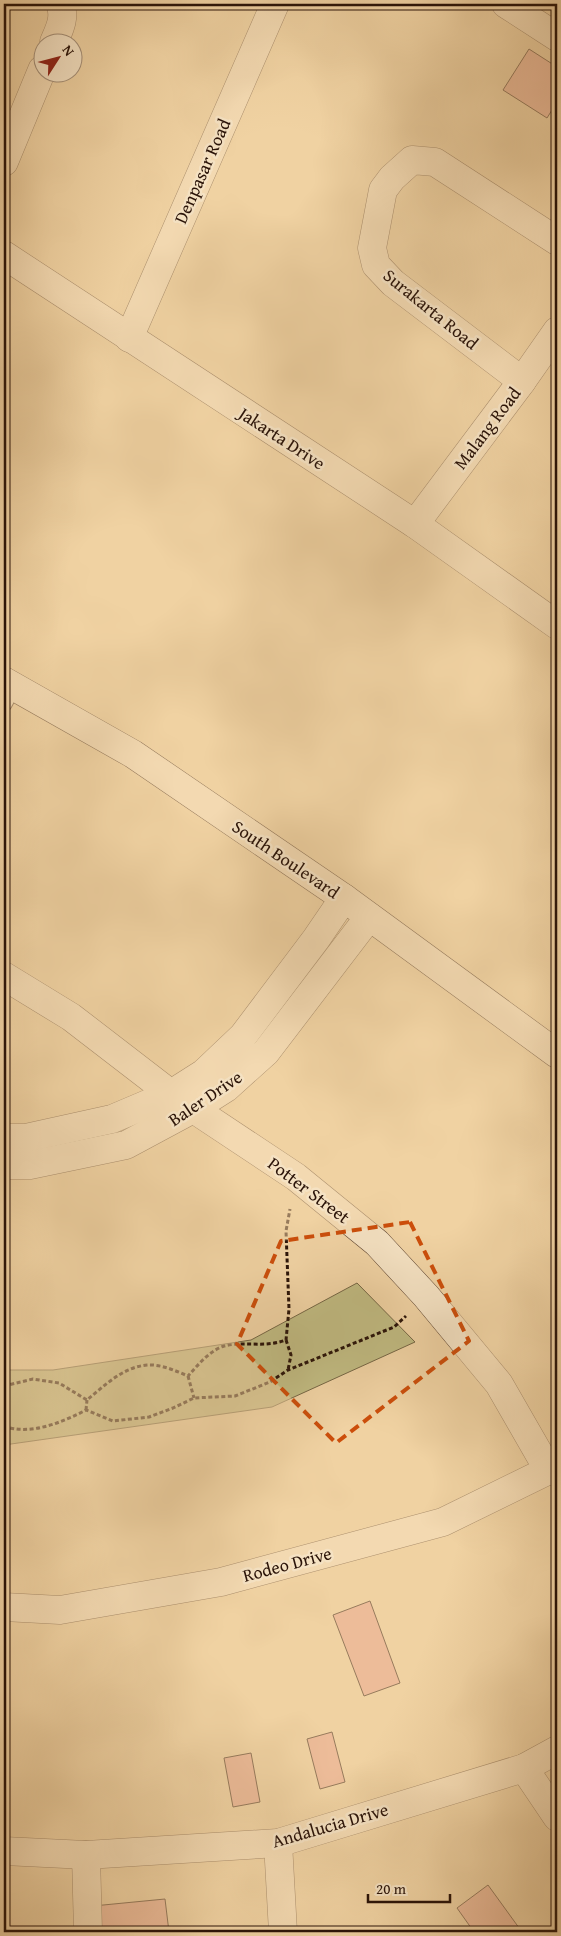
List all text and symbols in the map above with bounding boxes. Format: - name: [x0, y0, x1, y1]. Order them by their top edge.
- north arrow: [32, 32, 82, 82]
- text: N: [58, 41, 80, 61]
- street label: Denpasar Road: [167, 114, 237, 228]
- street label: Surakarta Road: [377, 262, 485, 356]
- street label: Malang Road: [447, 381, 527, 475]
- street label: Jakarta Drive: [232, 399, 331, 476]
- street label: South Boulevard: [227, 813, 346, 905]
- street label: Baler Drive: [163, 1063, 247, 1133]
- street label: Potter Street: [262, 1150, 356, 1230]
- street label: Rodeo Drive: [239, 1539, 335, 1589]
- street label: Andalucia Drive: [269, 1796, 391, 1854]
- scale bar: [368, 1871, 451, 1903]
- text: 20 m: [376, 1878, 407, 1899]

